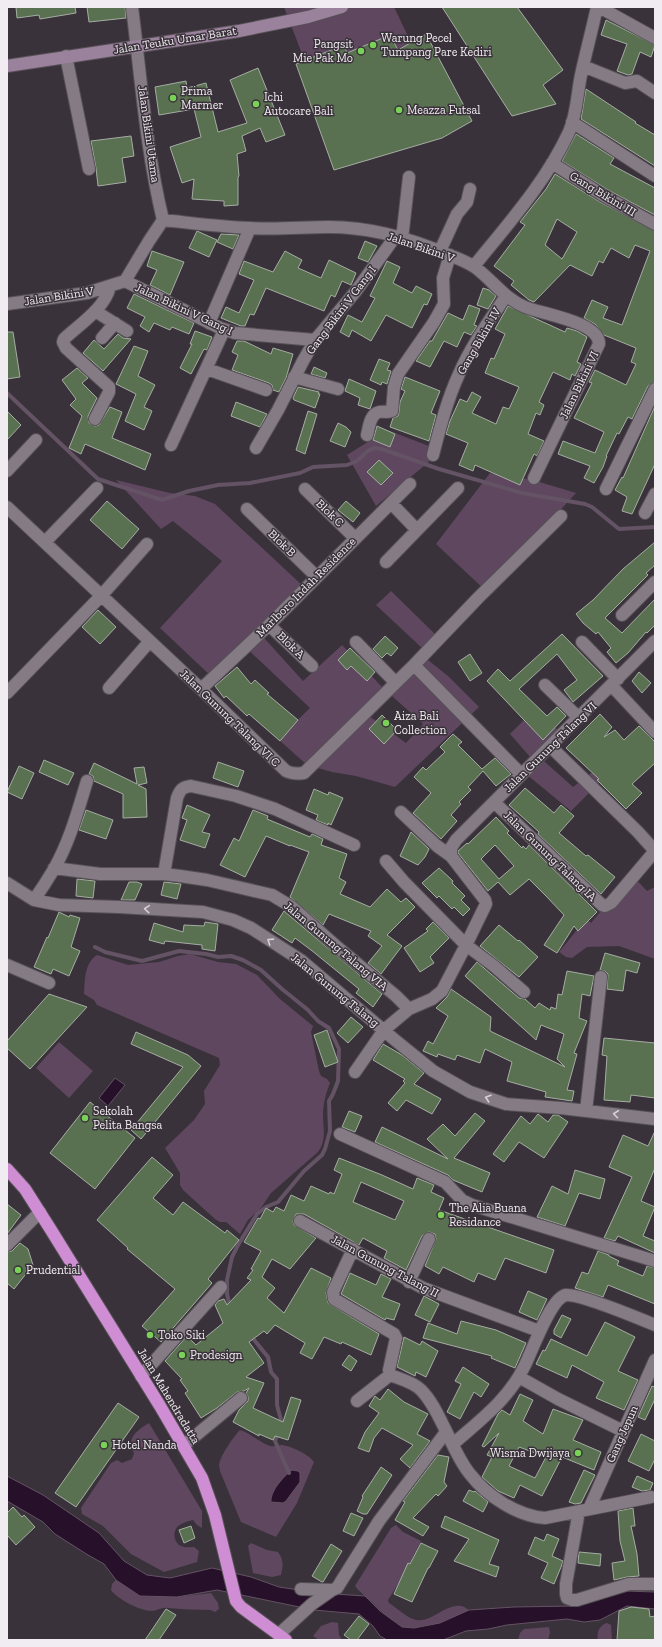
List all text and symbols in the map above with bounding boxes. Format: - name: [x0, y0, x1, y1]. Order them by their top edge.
- street label: Jalan Teuku Umar Barat: [112, 23, 238, 57]
- place label: Warung Pecel Tumpang Pare Kediri: [381, 31, 492, 59]
- place label: Pangsit Mie Pak Mo: [293, 37, 354, 65]
- marker: Warung Pecel Tumpang Pare Kediri: [368, 40, 378, 50]
- marker: Pangsit Mie Pak Mo: [356, 46, 366, 56]
- place label: Prima Marmer: [181, 84, 223, 112]
- street label: Jalan Bikini Utama: [135, 85, 163, 183]
- place label: Ichi Autocare Bali: [264, 90, 334, 118]
- marker: Prima Marmer: [168, 93, 178, 103]
- marker: Ichi Autocare Bali: [251, 99, 261, 109]
- place label: Meazza Futsal: [407, 103, 481, 117]
- marker: Meazza Futsal: [394, 105, 404, 115]
- street label: Gang Bikini III: [567, 169, 639, 219]
- street label: Jalan Bikini V: [386, 229, 457, 265]
- street label: Gang Bikini V Gang I: [303, 263, 379, 357]
- street label: Jalan Bikini V Gang I: [133, 280, 235, 338]
- street label: Jalan Bikini V: [23, 284, 95, 308]
- street label: Gang Bikini IV: [454, 305, 504, 377]
- street label: Jalan Bikini VI: [557, 349, 602, 421]
- street label: Blok C: [313, 496, 347, 530]
- street label: Blok B: [265, 527, 299, 559]
- street label: Marlboro Indah Residence: [253, 534, 359, 640]
- street label: Blok A: [274, 629, 308, 662]
- street label: Jalan Gunung Talang VI C: [177, 666, 283, 770]
- street label: Jalan Gunung Talang VI: [501, 699, 599, 795]
- place label: Aiza Bali Collection: [394, 709, 446, 737]
- marker: Aiza Bali Collection: [381, 718, 391, 728]
- street label: Jalan Gunung Talang IA: [501, 808, 600, 904]
- street label: Jalan Gunung Talang VIA: [281, 898, 391, 994]
- one-way arrow: [144, 905, 150, 914]
- one-way arrow: [267, 938, 274, 946]
- street label: Jalan Gunung Talang: [288, 950, 382, 1030]
- one-way arrow: [484, 1094, 491, 1103]
- place label: Sekolah Pelita Bangsa: [93, 1104, 163, 1132]
- one-way arrow: [613, 1110, 619, 1119]
- marker: Sekolah Pelita Bangsa: [80, 1113, 90, 1123]
- place label: The Alia Buana Residance: [449, 1201, 527, 1229]
- marker: The Alia Buana Residance: [436, 1210, 446, 1220]
- street label: Jalan Gunung Talang II: [329, 1232, 441, 1300]
- place label: Prudential: [26, 1263, 81, 1277]
- marker: Prudential: [13, 1265, 23, 1275]
- place label: Toko Siki: [158, 1328, 206, 1342]
- marker: Toko Siki: [145, 1330, 155, 1340]
- street label: Jalan Mahendradatta: [135, 1345, 203, 1447]
- place label: Prodesign: [190, 1348, 243, 1362]
- marker: Prodesign: [177, 1350, 187, 1360]
- street label: Gang Jepun: [603, 1403, 641, 1465]
- place label: Hotel Nanda: [112, 1438, 177, 1452]
- marker: Hotel Nanda: [99, 1440, 109, 1450]
- place label: Wisma Dwijaya: [490, 1446, 570, 1461]
- marker: Wisma Dwijaya: [573, 1448, 583, 1458]

